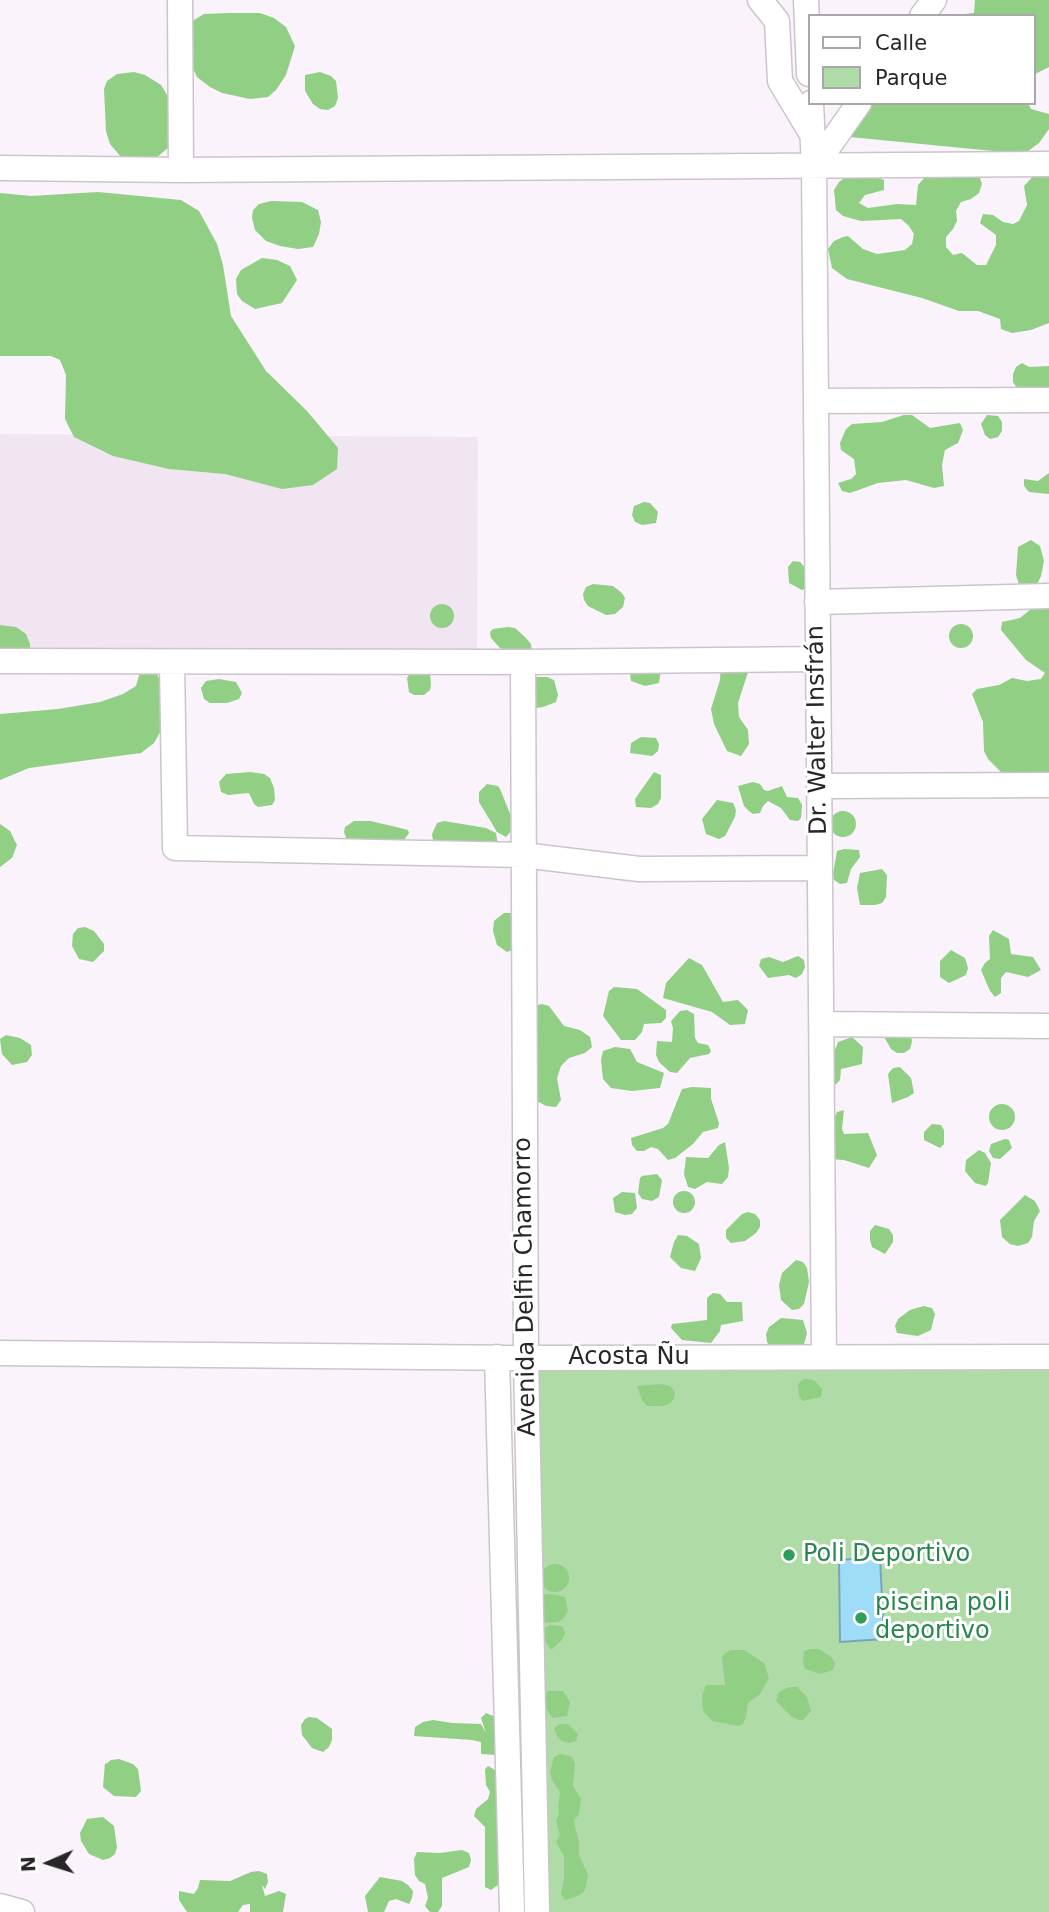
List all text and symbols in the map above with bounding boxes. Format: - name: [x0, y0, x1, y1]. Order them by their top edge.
- legend: [808, 14, 1035, 105]
- text: Calle: [875, 31, 927, 55]
- text: Parque: [875, 66, 947, 90]
- street label: Dr. Walter Insfrán: [802, 625, 834, 835]
- street label: Avenida Delfin Chamorro: [509, 1137, 543, 1437]
- street label: Acosta Ñu: [568, 1344, 690, 1372]
- place label: Poli Deportivo: [803, 1541, 970, 1569]
- marker: Poli Deportivo: [781, 1547, 797, 1563]
- place label: piscina poli deportivo: [875, 1590, 1010, 1646]
- marker: piscina poli deportivo: [853, 1610, 869, 1626]
- north arrow: [14, 1828, 84, 1898]
- text: N: [17, 1856, 39, 1873]

